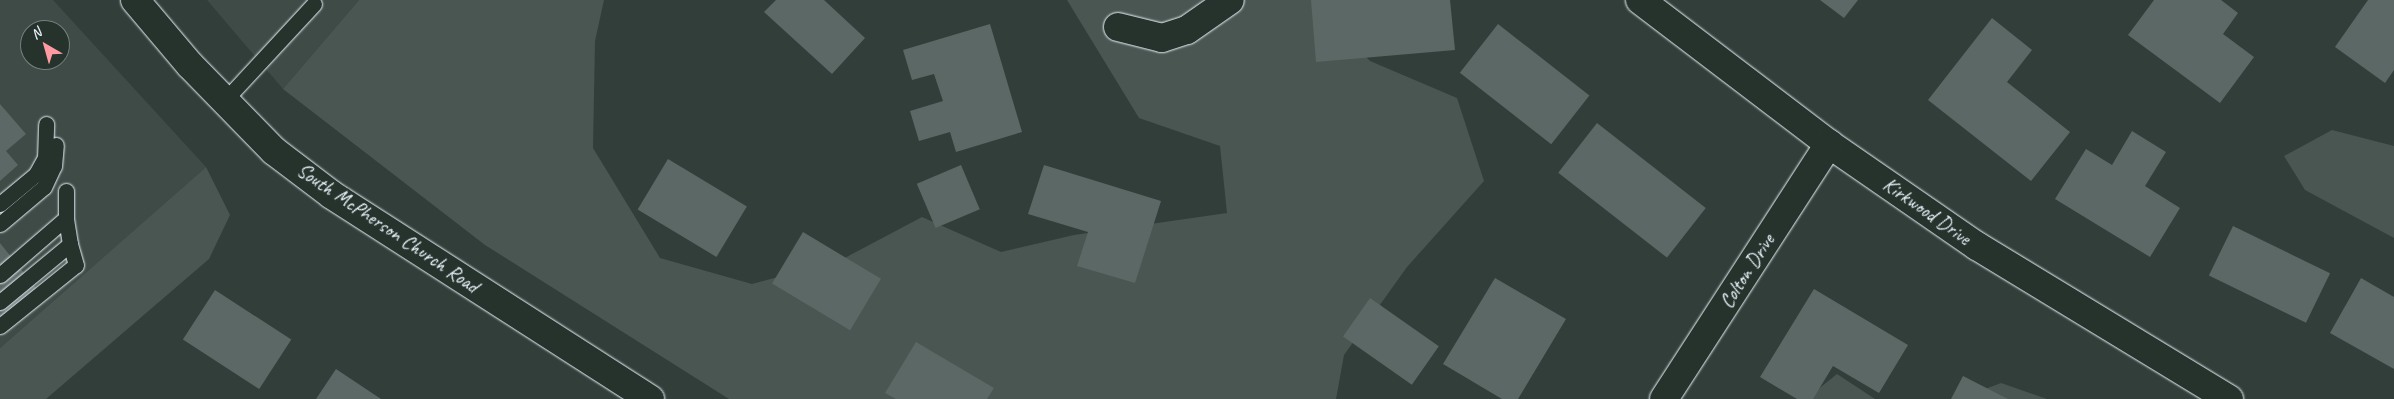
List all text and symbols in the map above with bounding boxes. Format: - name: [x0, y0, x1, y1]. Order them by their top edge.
- north arrow: [20, 20, 70, 70]
- text: N: [27, 24, 45, 43]
- street label: South McPherson Church Road: [292, 158, 484, 298]
- street label: Kirkwood Drive: [1879, 172, 1975, 250]
- street label: Colton Drive: [1714, 230, 1780, 312]

